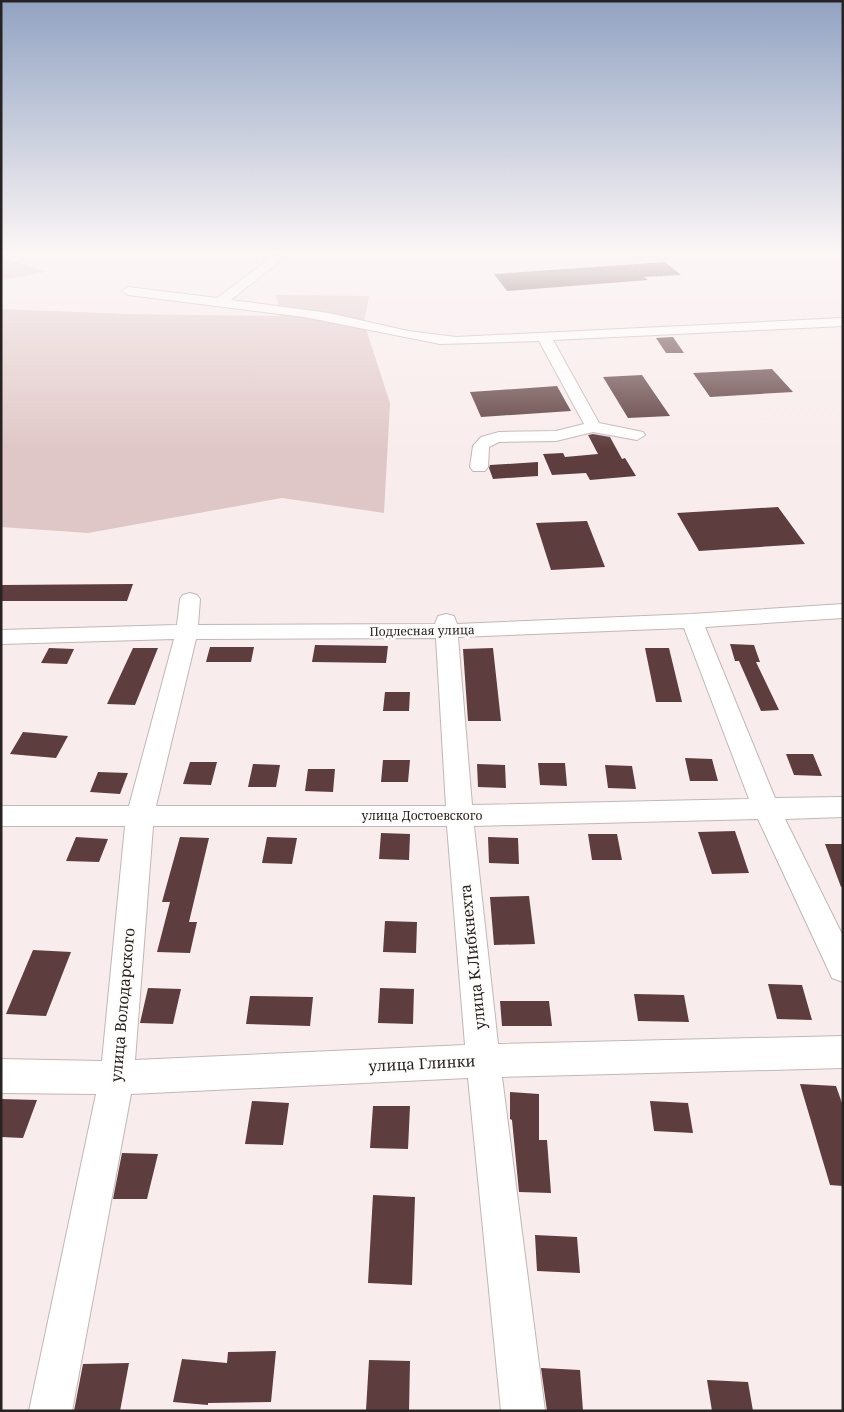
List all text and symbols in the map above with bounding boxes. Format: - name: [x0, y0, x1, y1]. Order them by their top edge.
- street label: Подлесная улица: [369, 621, 475, 640]
- street label: улица Достоевского: [362, 807, 482, 824]
- street label: улица К.Либкнехта: [454, 883, 490, 1031]
- street label: улица Володарского: [105, 927, 139, 1083]
- street label: улица Глинки: [368, 1050, 476, 1076]

